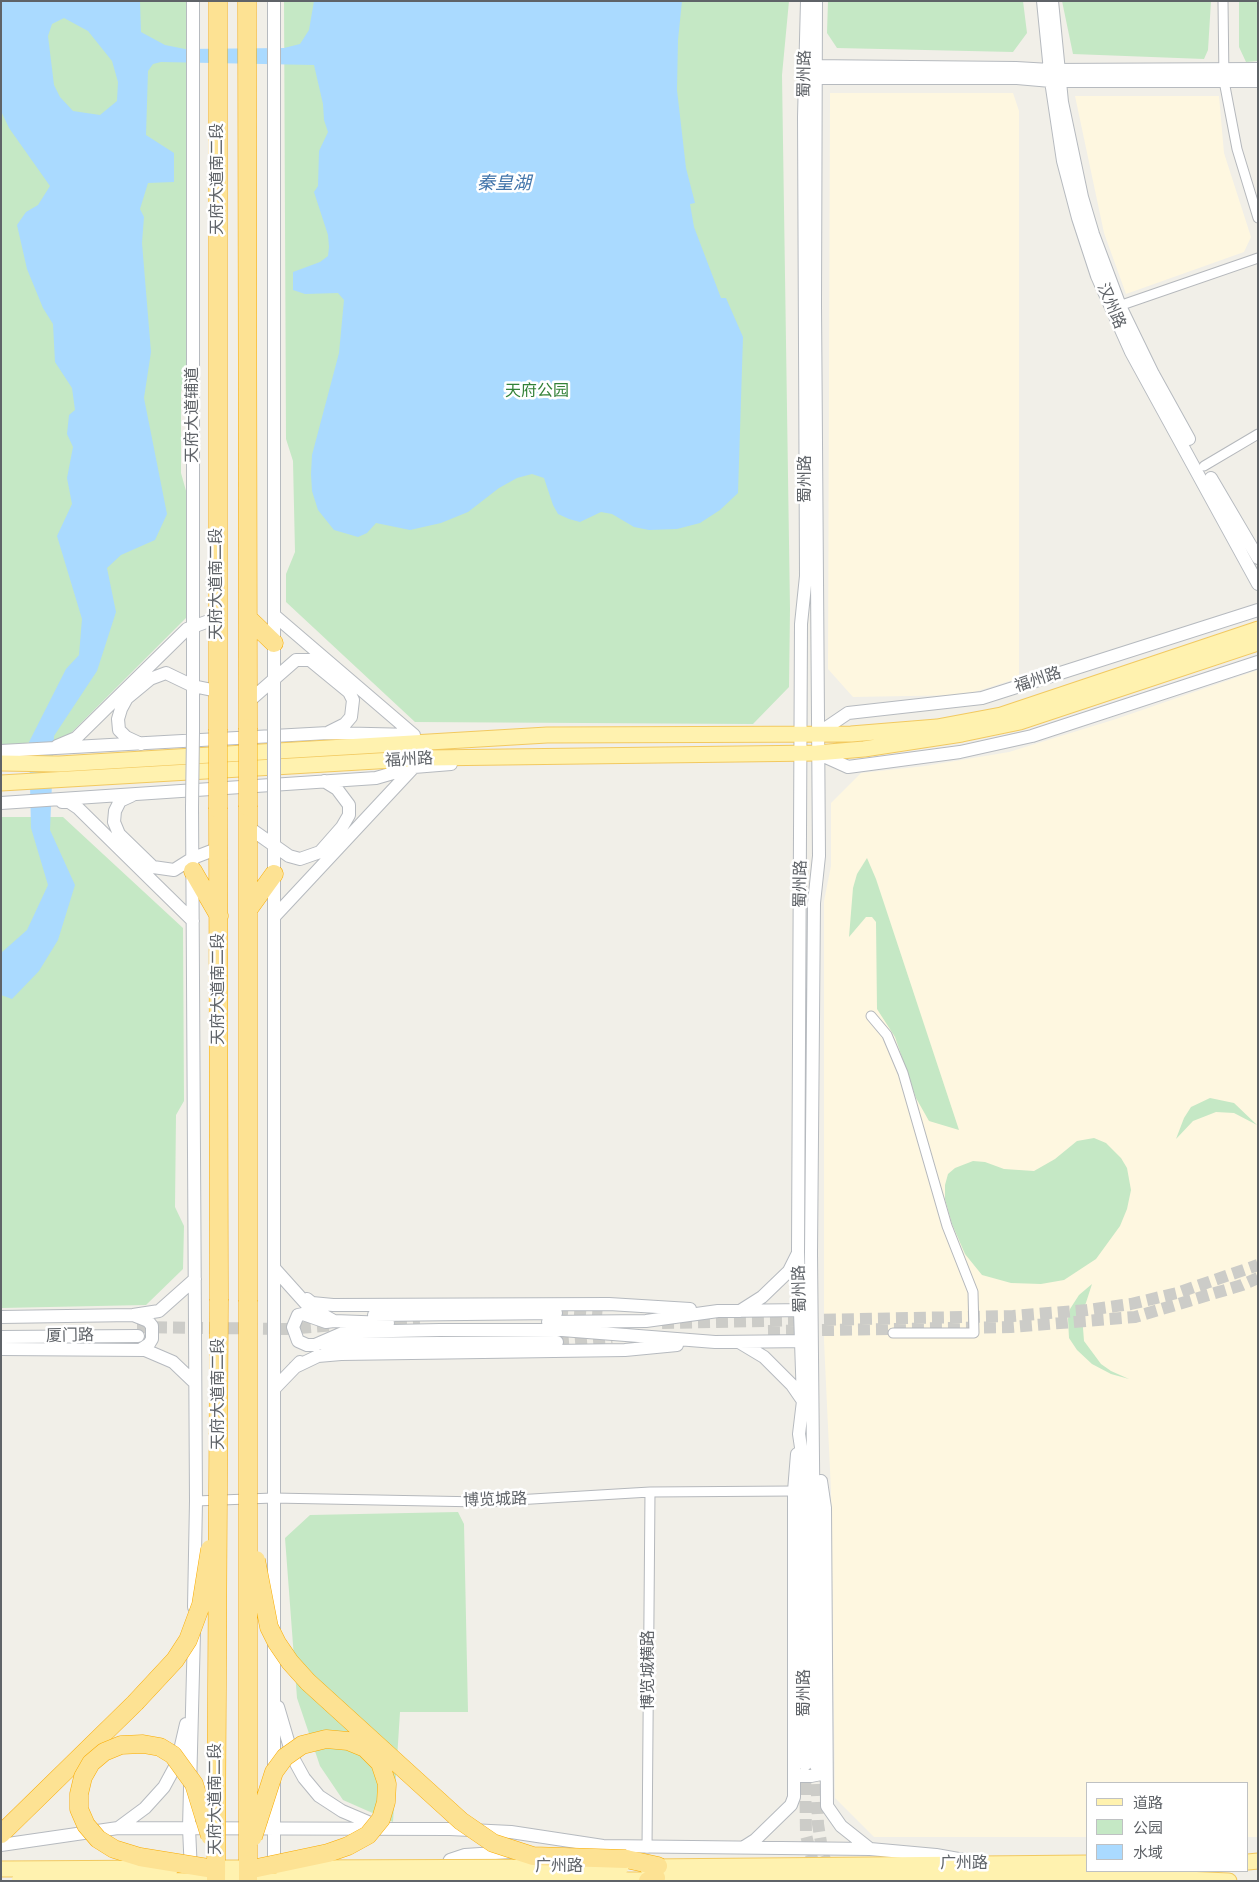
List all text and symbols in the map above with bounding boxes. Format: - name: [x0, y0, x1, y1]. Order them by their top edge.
- street label: 蜀州路: [795, 50, 815, 98]
- street label: 天府大道南二段: [208, 123, 228, 235]
- water label: 秦皇湖: [477, 173, 531, 195]
- street label: 汉州路: [1093, 280, 1129, 332]
- street label: 天府大道辅道: [183, 367, 203, 463]
- park label: 天府公园: [505, 382, 569, 402]
- street label: 蜀州路: [796, 455, 816, 503]
- street label: 天府大道南二段: [207, 528, 227, 640]
- street label: 福州路: [1012, 663, 1064, 697]
- street label: 福州路: [385, 749, 433, 771]
- street label: 蜀州路: [791, 860, 811, 908]
- street label: 天府大道南二段: [209, 933, 229, 1045]
- street label: 蜀州路: [790, 1265, 810, 1313]
- street label: 厦门路: [46, 1326, 94, 1346]
- street label: 天府大道南二段: [209, 1338, 229, 1450]
- street label: 博览城路: [463, 1489, 527, 1511]
- street label: 博览城横路: [639, 1630, 659, 1710]
- street label: 蜀州路: [795, 1669, 815, 1717]
- street label: 天府大道南二段: [206, 1743, 226, 1855]
- legend: [1086, 1782, 1249, 1872]
- text: 道路: [1133, 1794, 1163, 1812]
- text: 公园: [1133, 1819, 1163, 1837]
- text: 水域: [1133, 1844, 1163, 1862]
- street label: 广州路: [940, 1854, 988, 1874]
- street label: 广州路: [535, 1857, 583, 1877]

